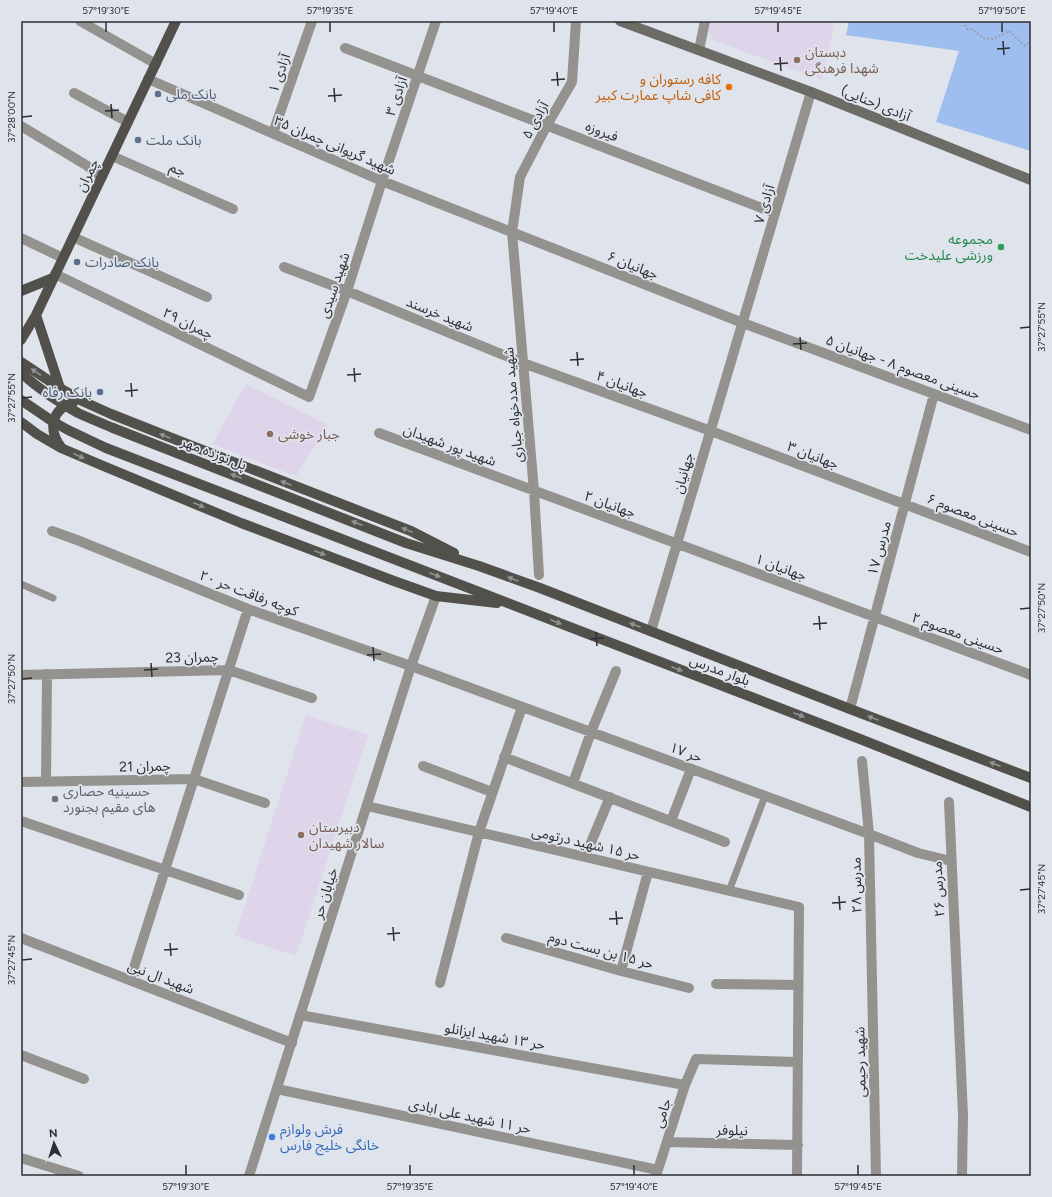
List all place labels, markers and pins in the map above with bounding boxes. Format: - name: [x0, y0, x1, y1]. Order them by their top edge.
- place label: دبستان شهدا فرهنگی: [805, 44, 879, 77]
- marker: دبستان شهدا فرهنگی: [792, 55, 802, 65]
- place label: کافه رستوران و کافی شاپ عمارت کبیر: [595, 71, 721, 105]
- marker: کافه رستوران و کافی شاپ عمارت کبیر: [724, 82, 734, 92]
- place label: بانک ملی: [166, 86, 217, 103]
- marker: بانک ملی: [153, 89, 163, 99]
- place label: بانک ملت: [146, 132, 202, 149]
- marker: بانک ملت: [133, 135, 143, 145]
- place label: مجموعه ورزشی علیدخت: [905, 231, 993, 264]
- marker: مجموعه ورزشی علیدخت: [996, 242, 1006, 252]
- place label: بانک صادرات: [85, 254, 159, 271]
- marker: بانک صادرات: [72, 257, 82, 267]
- place label: بانک رفاه: [43, 384, 92, 401]
- marker: بانک رفاه: [95, 387, 105, 397]
- place label: جبار خوشی: [278, 426, 340, 443]
- marker: جبار خوشی: [265, 429, 275, 439]
- place label: حسینیه حصاری های مقیم بجنورد: [63, 783, 156, 818]
- marker: حسینیه حصاری های مقیم بجنورد: [50, 794, 60, 804]
- place label: دبیرستان سالار شهیدان: [309, 819, 384, 852]
- marker: دبیرستان سالار شهیدان: [296, 830, 306, 840]
- place label: فرش و‌لوازم خانگی خلیج فارس: [280, 1121, 379, 1156]
- marker: فرش و‌لوازم خانگی خلیج فارس: [267, 1132, 277, 1142]

